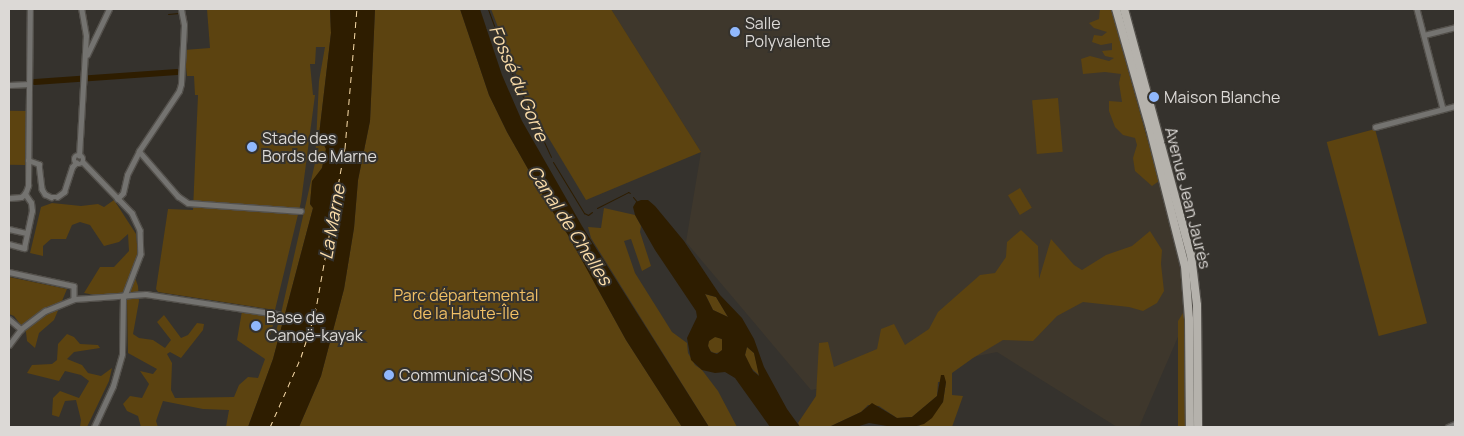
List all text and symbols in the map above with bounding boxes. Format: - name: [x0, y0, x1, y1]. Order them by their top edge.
- place label: Salle Polyvalente: [745, 13, 831, 51]
- water label: Fossé du Gorre: [485, 22, 553, 144]
- marker: Salle Polyvalente: [729, 26, 741, 38]
- place label: Maison Blanche: [1164, 87, 1280, 107]
- marker: Maison Blanche: [1148, 91, 1160, 103]
- street label: Avenue Jean Jaurès: [1161, 125, 1215, 271]
- place label: Stade des Bords de Marne: [262, 128, 377, 166]
- marker: Stade des Bords de Marne: [246, 141, 258, 153]
- water label: Canal de Chelles: [523, 161, 617, 289]
- water label: La Marne: [315, 183, 349, 261]
- park label: Parc départemental de la Haute-Île: [394, 285, 538, 323]
- place label: Base de Canoë-kayak: [266, 307, 363, 345]
- marker: Base de Canoë-kayak: [250, 320, 262, 332]
- place label: Communica'SONS: [399, 365, 533, 385]
- marker: Communica'SONS: [383, 369, 395, 381]

